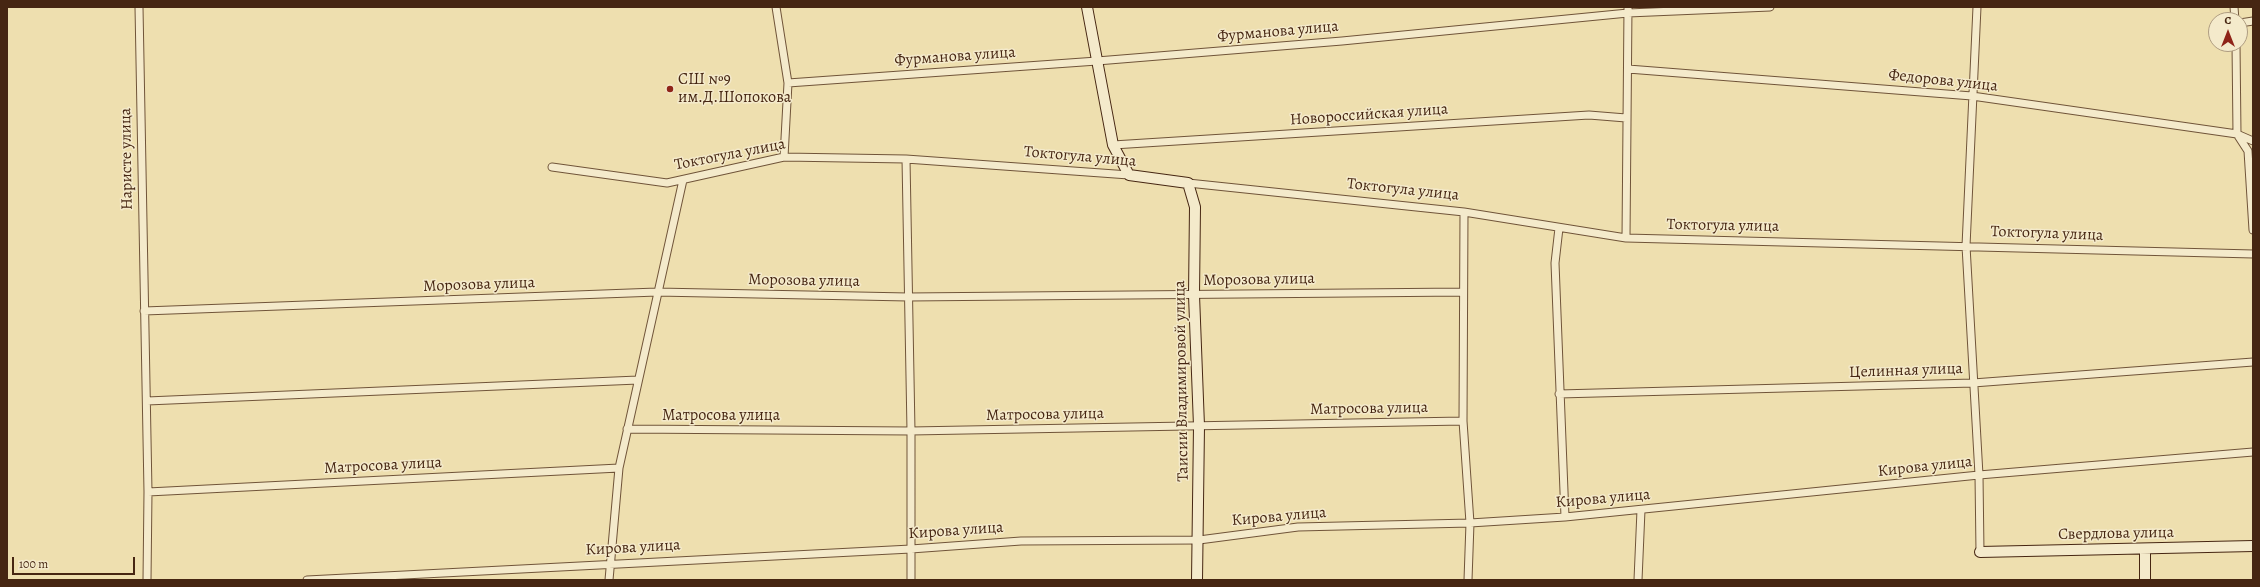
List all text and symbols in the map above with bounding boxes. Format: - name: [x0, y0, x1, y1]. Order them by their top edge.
- north arrow: [2208, 12, 2248, 52]
- text: С: [2225, 13, 2231, 28]
- street label: Фурманова улица: [1217, 17, 1339, 47]
- street label: Фурманова улица: [894, 43, 1016, 71]
- street label: Федорова улица: [1887, 66, 1999, 96]
- place label: СШ №9 им.Д.Шопокова: [678, 70, 791, 108]
- marker: СШ №9 им.Д.Шопокова: [665, 84, 675, 94]
- street label: Новороссийская улица: [1289, 100, 1449, 130]
- street label: Наристе улица: [117, 108, 137, 210]
- street label: Токтогула улица: [673, 135, 787, 175]
- street label: Токтогула улица: [1023, 143, 1137, 171]
- street label: Токтогула улица: [1346, 175, 1460, 205]
- street label: Токтогула улица: [1667, 215, 1779, 237]
- street label: Токтогула улица: [1990, 222, 2104, 246]
- street label: Морозова улица: [1203, 269, 1315, 291]
- street label: Морозова улица: [748, 270, 860, 292]
- street label: Морозова улица: [423, 273, 535, 297]
- street label: Таисии Владимировой улица: [1171, 280, 1193, 482]
- street label: Целинная улица: [1849, 359, 1963, 383]
- street label: Матросова улица: [1310, 398, 1428, 420]
- street label: Матросова улица: [986, 404, 1104, 426]
- street label: Матросова улица: [662, 406, 780, 426]
- street label: Кирова улица: [1877, 452, 1973, 482]
- street label: Матросова улица: [323, 453, 443, 479]
- street label: Кирова улица: [1555, 485, 1651, 513]
- street label: Кирова улица: [1231, 503, 1327, 531]
- street label: Кирова улица: [908, 518, 1004, 544]
- street label: Свердлова улица: [2058, 523, 2174, 545]
- street label: Кирова улица: [585, 536, 681, 560]
- scale bar: [14, 549, 137, 575]
- text: 100 m: [19, 556, 48, 572]

